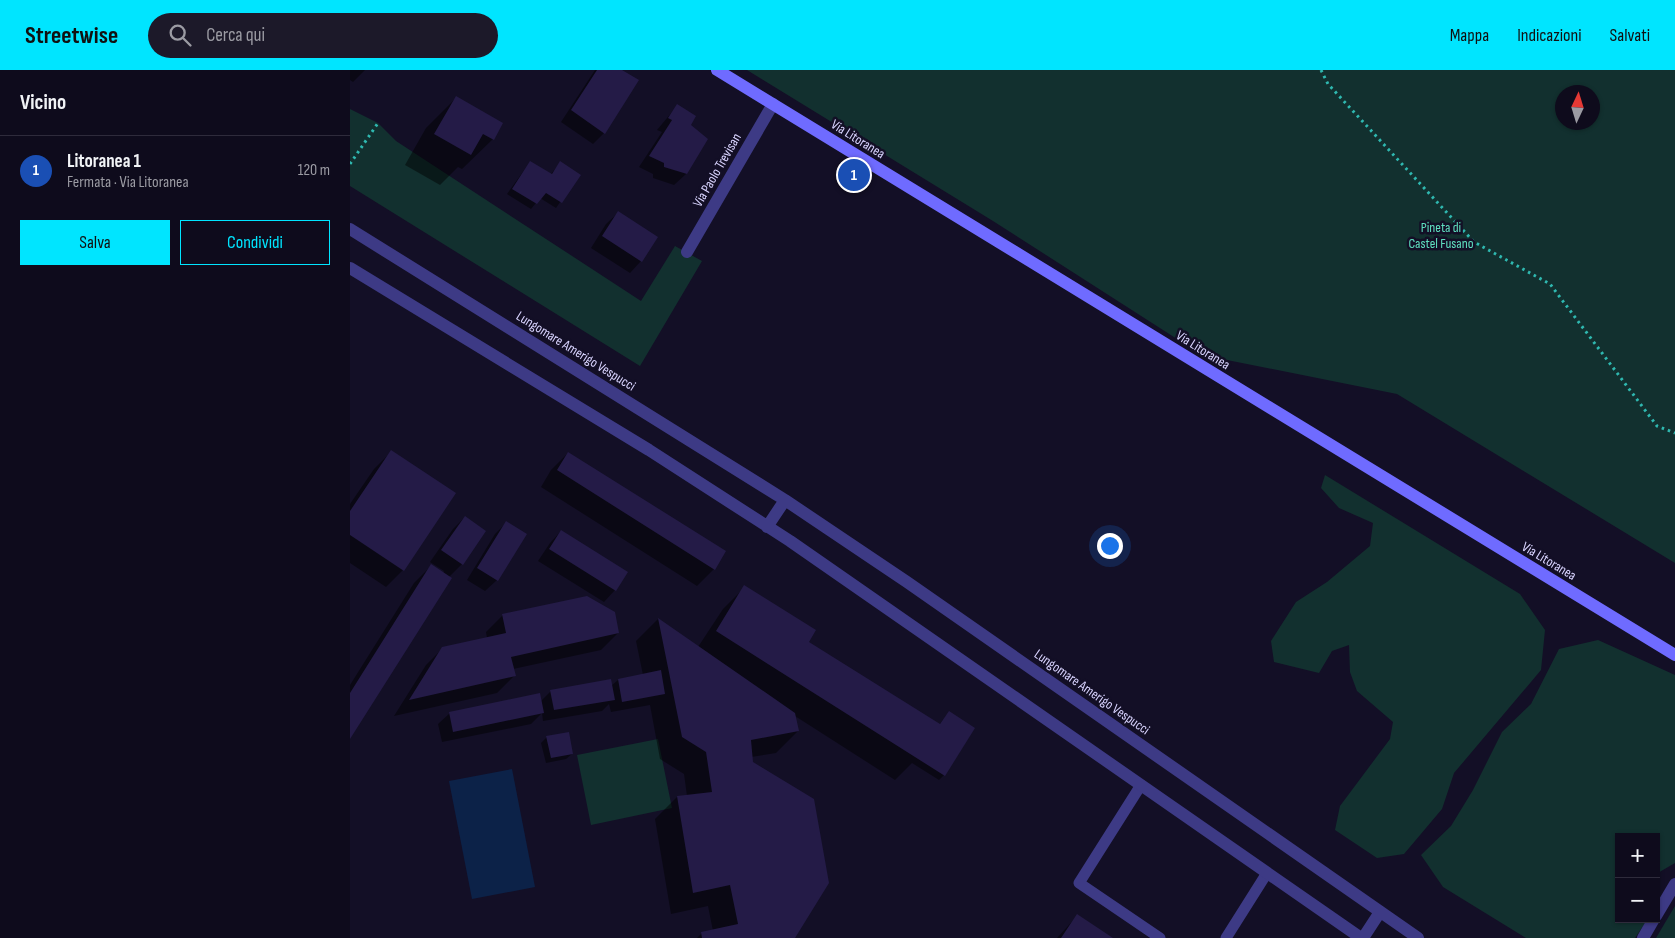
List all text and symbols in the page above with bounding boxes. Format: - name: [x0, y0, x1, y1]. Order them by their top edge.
- search box: [148, 13, 498, 58]
- text: Streetwise: [25, 21, 118, 50]
- icon: search: [166, 21, 194, 49]
- text: Cerca qui: [206, 24, 265, 47]
- text: Mappa: [1450, 25, 1489, 46]
- text: Indicazioni: [1517, 25, 1582, 46]
- text: Salvati: [1610, 25, 1650, 46]
- north arrow: [1555, 85, 1600, 130]
- text: Vicino: [20, 90, 66, 115]
- street label: Via Litoranea: [828, 116, 888, 162]
- street label: Via Paolo Trevisan: [689, 130, 745, 210]
- text: Litoranea 1: [67, 150, 141, 173]
- pin: 1: [838, 156, 870, 194]
- text: 1: [33, 161, 39, 180]
- text: 120 m: [298, 161, 330, 180]
- text: Fermata · Via Litoranea: [67, 173, 189, 192]
- park label: Pineta di Castel Fusano: [1409, 219, 1474, 252]
- button: Salva: [20, 220, 170, 265]
- button: Condividi: [180, 220, 330, 265]
- street label: Lungomare Amerigo Vespucci: [513, 307, 639, 395]
- street label: Via Litoranea: [1173, 327, 1233, 373]
- your location: [1097, 533, 1123, 559]
- street label: Via Litoranea: [1519, 538, 1579, 584]
- street label: Lungomare Amerigo Vespucci: [1031, 646, 1153, 738]
- map controls: [1615, 833, 1660, 923]
- button: +: [1615, 833, 1660, 878]
- button: −: [1615, 878, 1660, 923]

